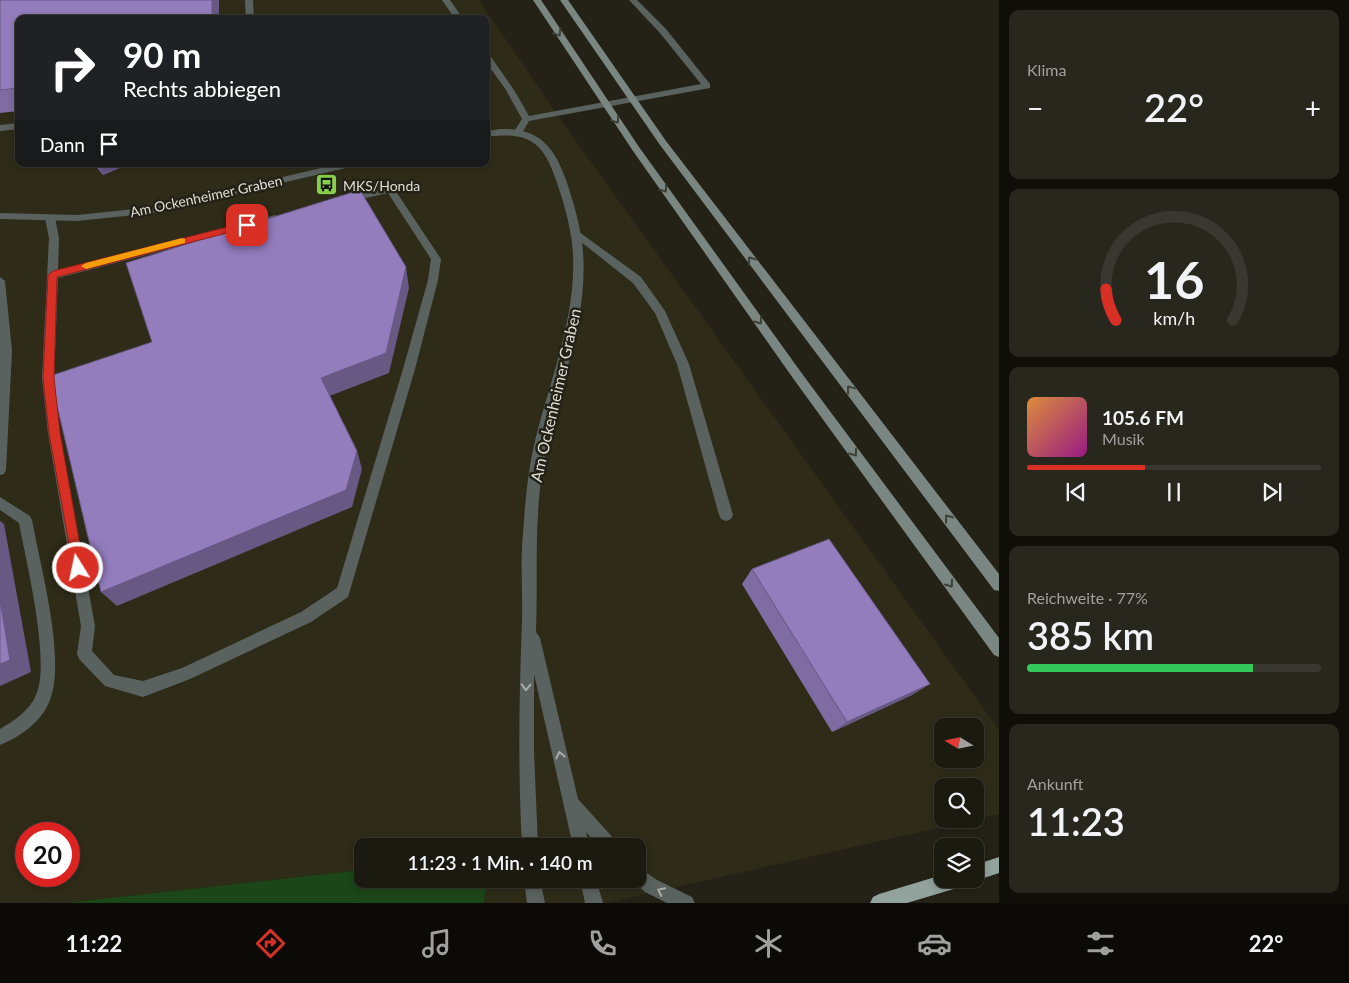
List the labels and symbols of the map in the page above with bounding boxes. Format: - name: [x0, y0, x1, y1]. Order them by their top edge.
- one-way arrow: [551, 27, 561, 36]
- one-way arrow: [610, 114, 619, 124]
- street label: Am Ockenheimer Graben: [128, 172, 284, 220]
- bus stop icon: MKS/Honda: [315, 173, 339, 197]
- place label: MKS/Honda: [343, 177, 420, 194]
- one-way arrow: [658, 183, 667, 193]
- pin: [226, 204, 268, 246]
- one-way arrow: [749, 257, 757, 266]
- street label: Am Ockenheimer Graben: [526, 306, 584, 484]
- one-way arrow: [753, 315, 761, 324]
- one-way arrow: [847, 386, 855, 395]
- one-way arrow: [848, 447, 857, 457]
- one-way arrow: [946, 515, 954, 524]
- position arrow: [51, 541, 103, 593]
- one-way arrow: [945, 578, 953, 587]
- one-way arrow: [521, 683, 531, 691]
- north arrow: [934, 718, 984, 768]
- one-way arrow: [555, 751, 566, 760]
- speed limit sign: 20: [15, 822, 80, 887]
- one-way arrow: [657, 887, 666, 897]

